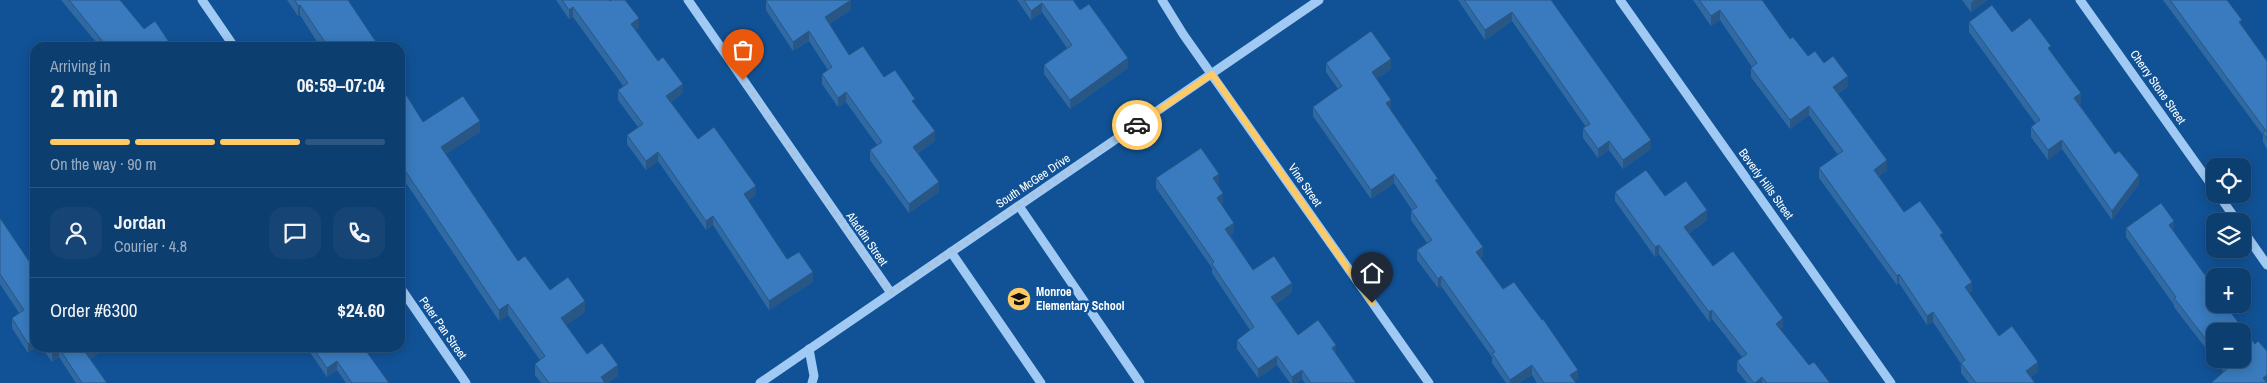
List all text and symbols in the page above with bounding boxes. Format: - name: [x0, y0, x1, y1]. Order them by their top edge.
- pin: [722, 29, 764, 80]
- icon: bag: [729, 36, 757, 64]
- street label: Cherry Stone Street: [2127, 47, 2190, 127]
- text: Arriving in: [50, 55, 111, 77]
- text: 06:59–07:04: [297, 72, 385, 98]
- text: 2 min: [50, 74, 119, 117]
- courier: [1112, 100, 1162, 150]
- icon: car: [1123, 111, 1151, 139]
- street label: Beverly Hills Street: [1735, 145, 1797, 223]
- street label: South McGee Drive: [993, 150, 1073, 212]
- text: On the way · 90 m: [50, 153, 156, 175]
- map controls: [2206, 158, 2251, 368]
- button: locate: [2206, 158, 2251, 203]
- street label: Vine Street: [1284, 160, 1326, 210]
- button: person: [50, 207, 102, 259]
- button: chat: [269, 207, 321, 259]
- button: phone: [333, 207, 385, 259]
- street label: Aladdin Street: [842, 208, 892, 269]
- text: Jordan: [114, 209, 166, 235]
- button: layers: [2206, 213, 2251, 258]
- text: Courier · 4.8: [114, 235, 187, 257]
- pin: [1351, 252, 1393, 303]
- icon: home: [1358, 259, 1386, 287]
- button: +: [2206, 268, 2251, 313]
- place label: Monroe Elementary School: [1036, 284, 1125, 314]
- school or university icon: Monroe Elementary School: [1006, 286, 1032, 312]
- street label: Peter Pan Street: [416, 294, 471, 363]
- text: Order #6300: [50, 297, 137, 323]
- text: $24.60: [337, 297, 385, 323]
- button: −: [2206, 323, 2251, 368]

